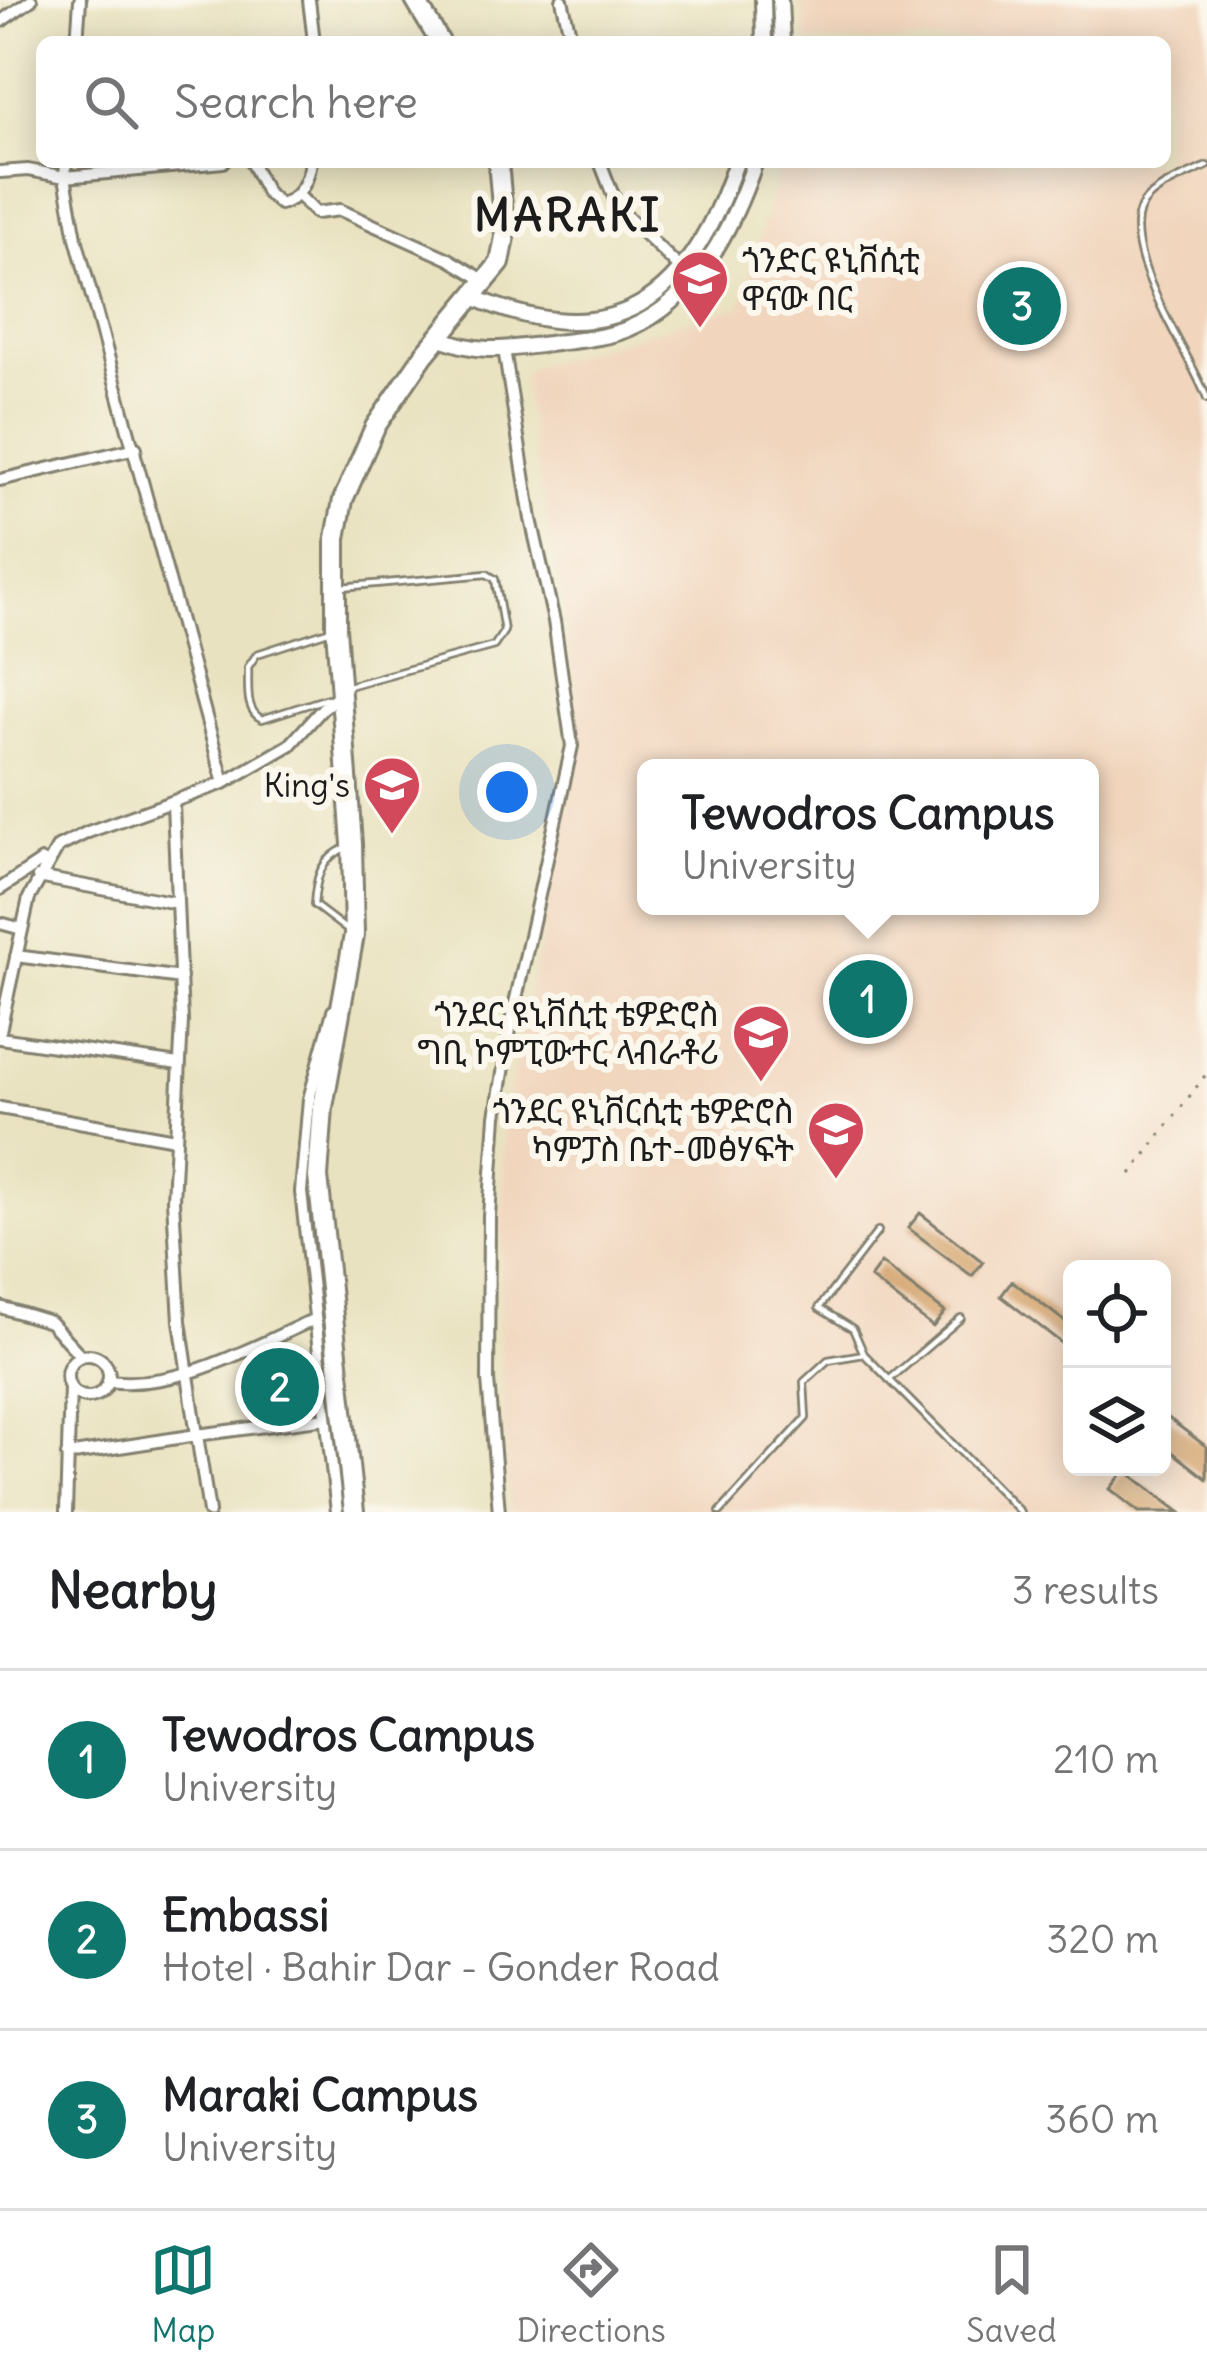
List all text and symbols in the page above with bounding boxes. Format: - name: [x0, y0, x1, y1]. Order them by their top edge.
- search box: [36, 36, 1171, 168]
- icon: search: [78, 69, 144, 135]
- text: Search here: [174, 74, 418, 130]
- district label: MARAKI: [474, 187, 662, 243]
- place label: ጎንድር ዩኒቨሲቲ ዋናው በር: [742, 239, 920, 319]
- school or university icon: ጎንድር ዩኒቨሲቲ ዋናው በር: [669, 248, 731, 330]
- pin: 3: [983, 261, 1061, 351]
- school or university icon: King's: [361, 754, 423, 836]
- popup: [637, 759, 1099, 915]
- your location: [477, 762, 537, 822]
- place label: King's: [263, 764, 350, 806]
- text: Tewodros Campus: [681, 785, 1055, 841]
- text: University: [681, 841, 857, 890]
- pin: 1: [829, 954, 907, 1044]
- place label: ጎንደር ዩኒቨሲቲ ቴዎድሮስ ግቢ ኮምፒውተር ላብራቶሪ: [417, 993, 719, 1073]
- school or university icon: ጎንደር ዩኒቨሲቲ ቴዎድሮስ ግቢ ኮምፒውተር ላብራቶሪ: [730, 1002, 792, 1084]
- place label: ጎንደር ዩኒቨርሲቲ ቴዎድሮስ ካምፓስ ቤተ-መፅሃፍት: [493, 1090, 794, 1170]
- school or university icon: ጎንደር ዩኒቨርሲቲ ቴዎድሮስ ካምፓስ ቤተ-መፅሃፍት: [805, 1099, 867, 1181]
- map controls: [1063, 1260, 1171, 1476]
- button: locate: [1063, 1260, 1171, 1368]
- pin: 2: [241, 1342, 319, 1432]
- button: layers: [1063, 1368, 1171, 1476]
- text: Nearby: [48, 1558, 217, 1622]
- text: 3 results: [1012, 1566, 1159, 1615]
- text: Tewodros Campus: [162, 1707, 535, 1763]
- text: 1: [79, 1735, 95, 1784]
- text: 210 m: [1053, 1735, 1159, 1784]
- text: University: [162, 1763, 337, 1812]
- text: Embassi: [162, 1887, 329, 1943]
- text: 2: [76, 1915, 98, 1964]
- text: 320 m: [1046, 1915, 1159, 1964]
- text: Hotel · Bahir Dar - Gonder Road: [162, 1943, 720, 1992]
- text: Maraki Campus: [162, 2067, 478, 2123]
- text: 3: [76, 2095, 98, 2144]
- text: 360 m: [1045, 2095, 1159, 2144]
- text: University: [162, 2123, 337, 2172]
- tab: Map: [150, 2237, 216, 2351]
- tab: Directions: [517, 2237, 666, 2351]
- tab: Saved: [966, 2237, 1057, 2351]

